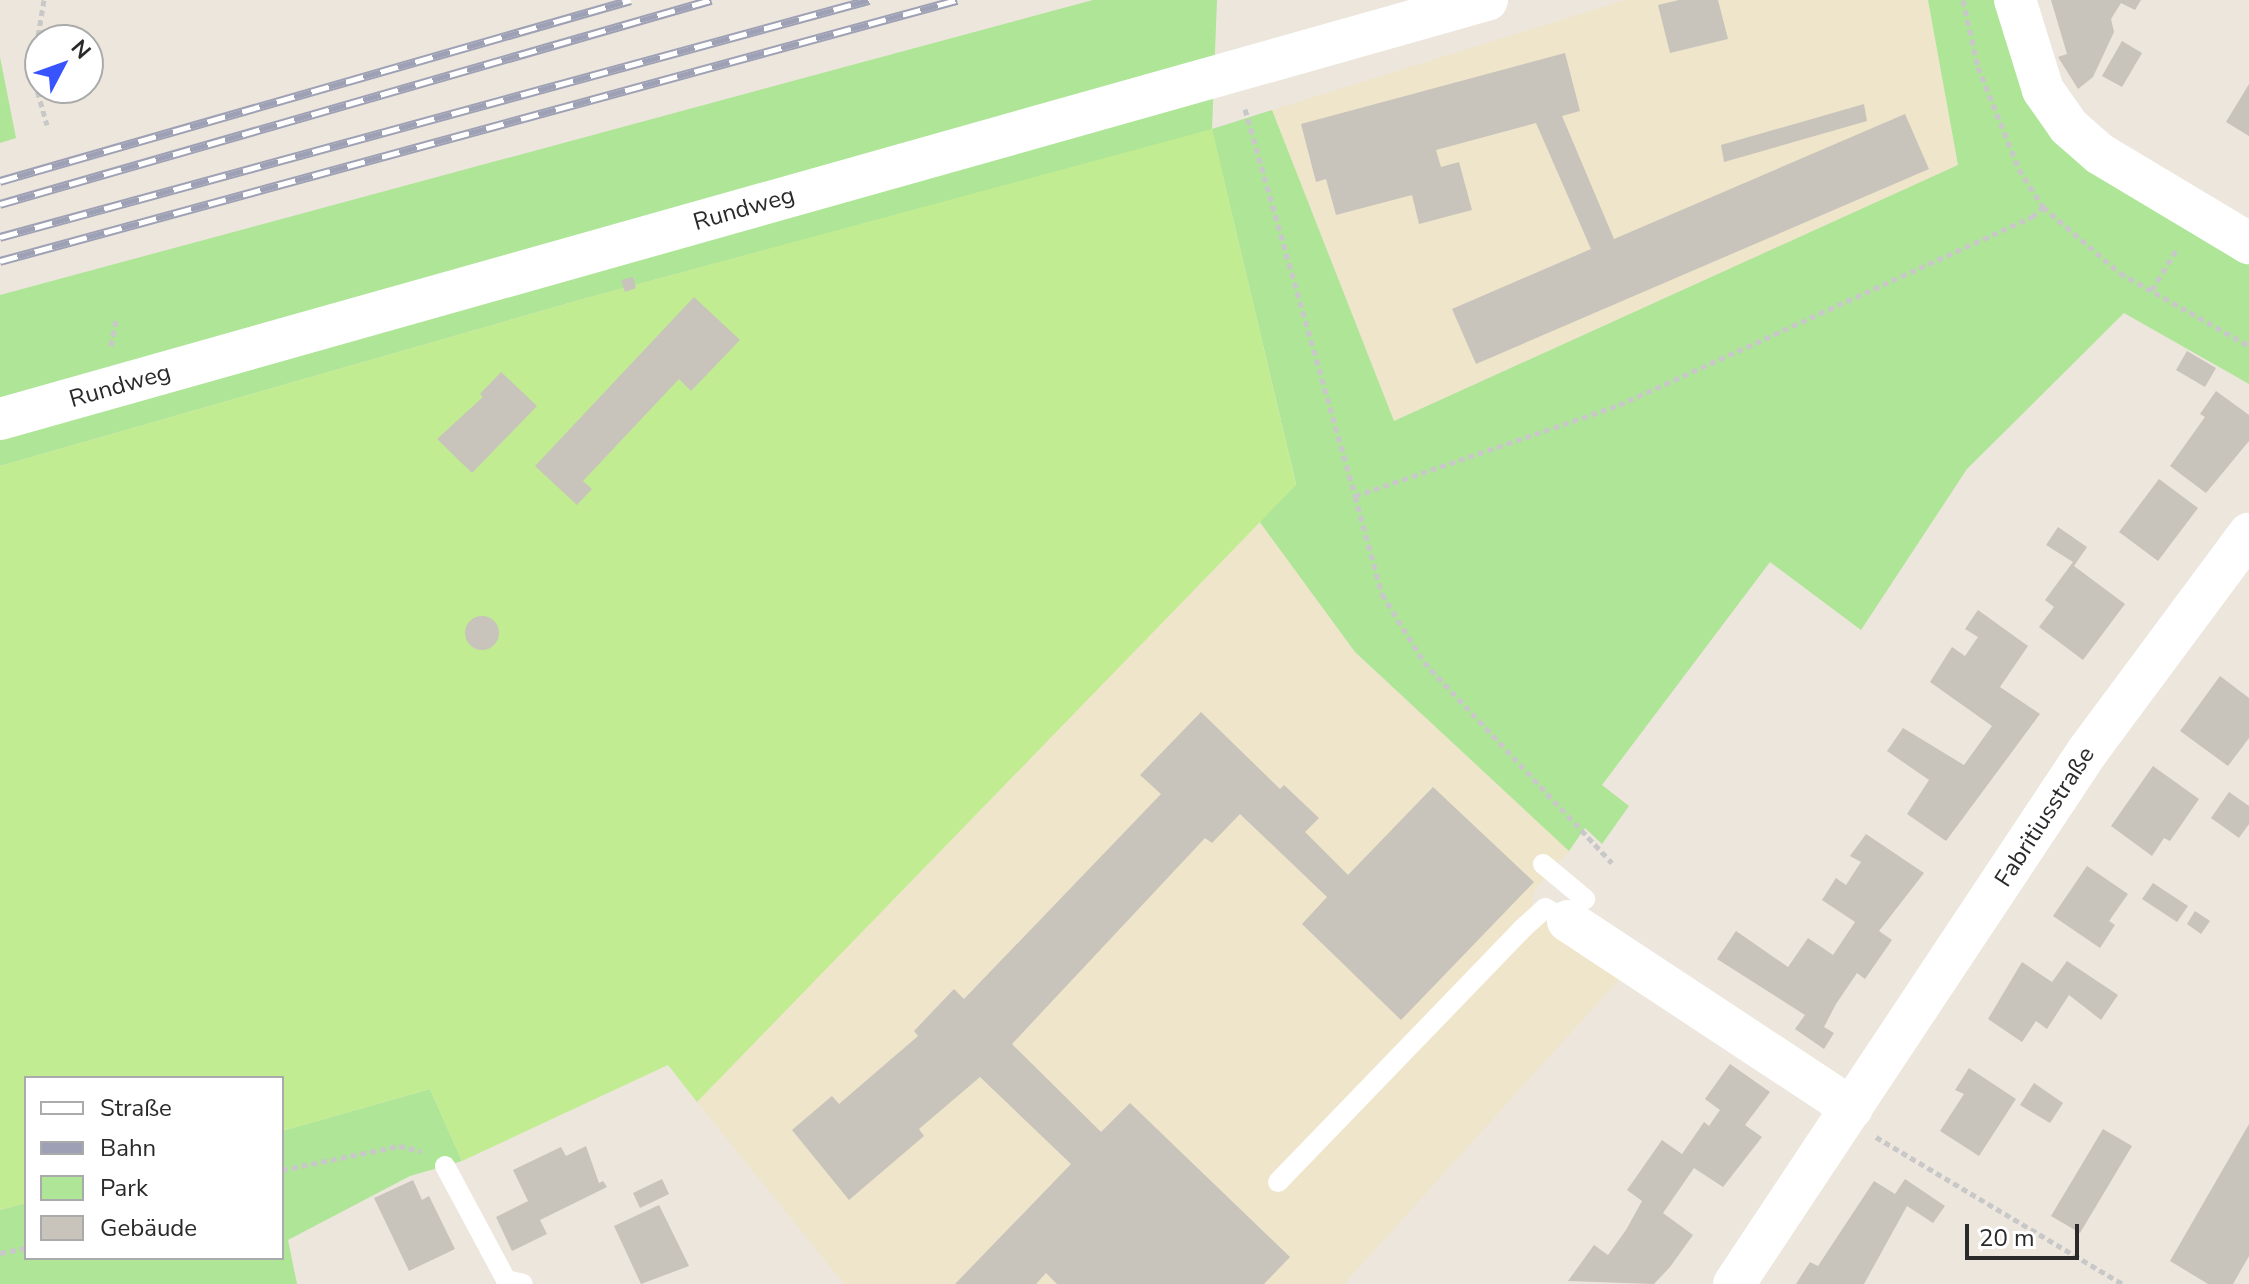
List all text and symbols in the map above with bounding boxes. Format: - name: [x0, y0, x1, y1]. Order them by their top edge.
- north arrow: [24, 24, 104, 104]
- text: N: [64, 34, 97, 66]
- street label: Rundweg: [690, 181, 798, 237]
- street label: Rundweg: [66, 358, 174, 414]
- street label: Fabritiusstraße: [1989, 742, 2101, 892]
- legend: [24, 1076, 284, 1260]
- text: Straße: [100, 1092, 172, 1124]
- text: Bahn: [100, 1132, 156, 1164]
- text: Park: [100, 1172, 148, 1204]
- scale bar: [1969, 1208, 2083, 1258]
- text: Gebäude: [100, 1212, 197, 1244]
- text: 20 m: [1979, 1222, 2035, 1254]

